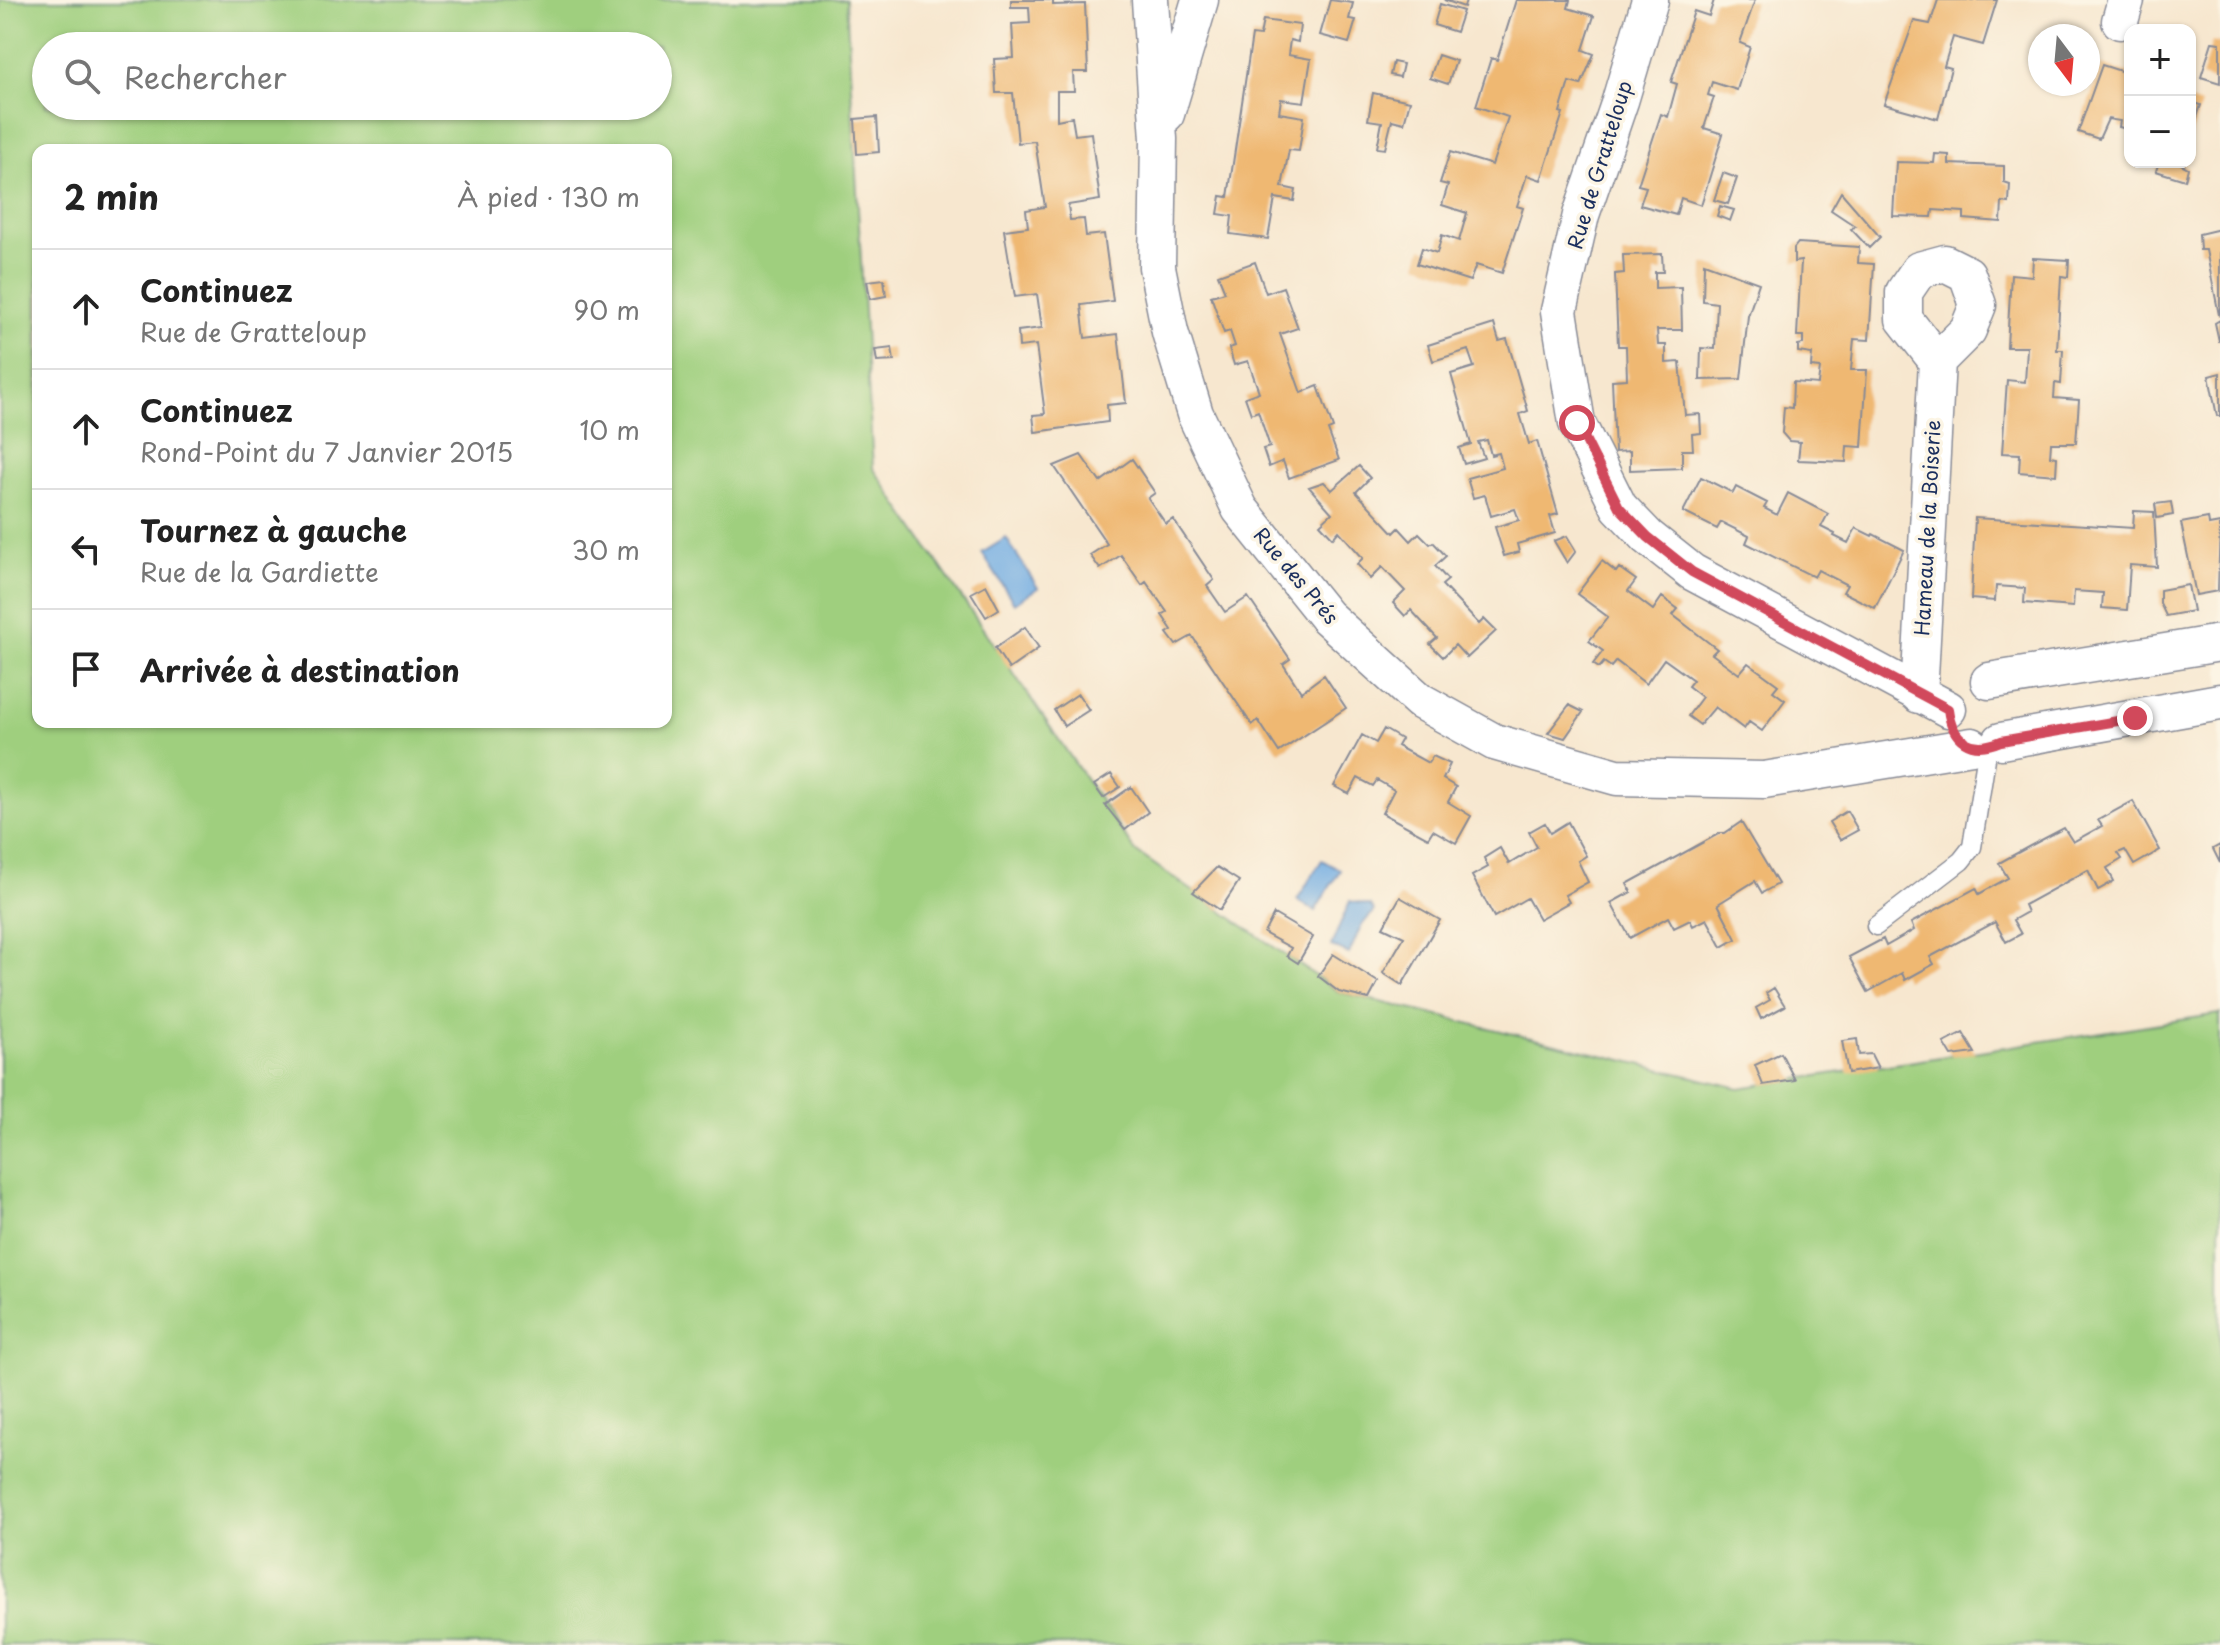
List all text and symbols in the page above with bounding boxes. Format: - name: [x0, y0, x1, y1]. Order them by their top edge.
- north arrow: [2028, 24, 2100, 96]
- map controls: [2124, 24, 2196, 168]
- button: +: [2124, 24, 2196, 96]
- search box: [32, 32, 672, 120]
- icon: search: [60, 54, 104, 98]
- text: Rechercher: [124, 54, 287, 99]
- street label: Rue de Gratteloup: [1559, 77, 1639, 253]
- button: −: [2124, 96, 2196, 168]
- text: 2 min: [64, 170, 159, 222]
- text: À pied · 130 m: [457, 177, 640, 216]
- text: Continuez: [140, 267, 293, 312]
- icon: ahead: [64, 287, 108, 331]
- text: 90 m: [573, 290, 640, 329]
- text: Rue de Gratteloup: [140, 312, 367, 351]
- text: Continuez: [140, 387, 293, 432]
- route start: [1559, 405, 1595, 441]
- icon: ahead: [64, 407, 108, 451]
- text: 10 m: [579, 410, 640, 449]
- street label: Hameau de la Boiserie: [1906, 419, 1948, 637]
- text: Rond-Point du 7 Janvier 2015: [140, 432, 513, 471]
- text: Tournez à gauche: [140, 507, 407, 552]
- street label: Rue des Prés: [1247, 520, 1346, 630]
- icon: left: [64, 527, 108, 571]
- text: 30 m: [572, 530, 640, 569]
- text: Rue de la Gardiette: [140, 552, 379, 591]
- icon: arrive: [64, 647, 108, 691]
- text: Arrivée à destination: [140, 647, 460, 692]
- route end: [2117, 700, 2153, 736]

